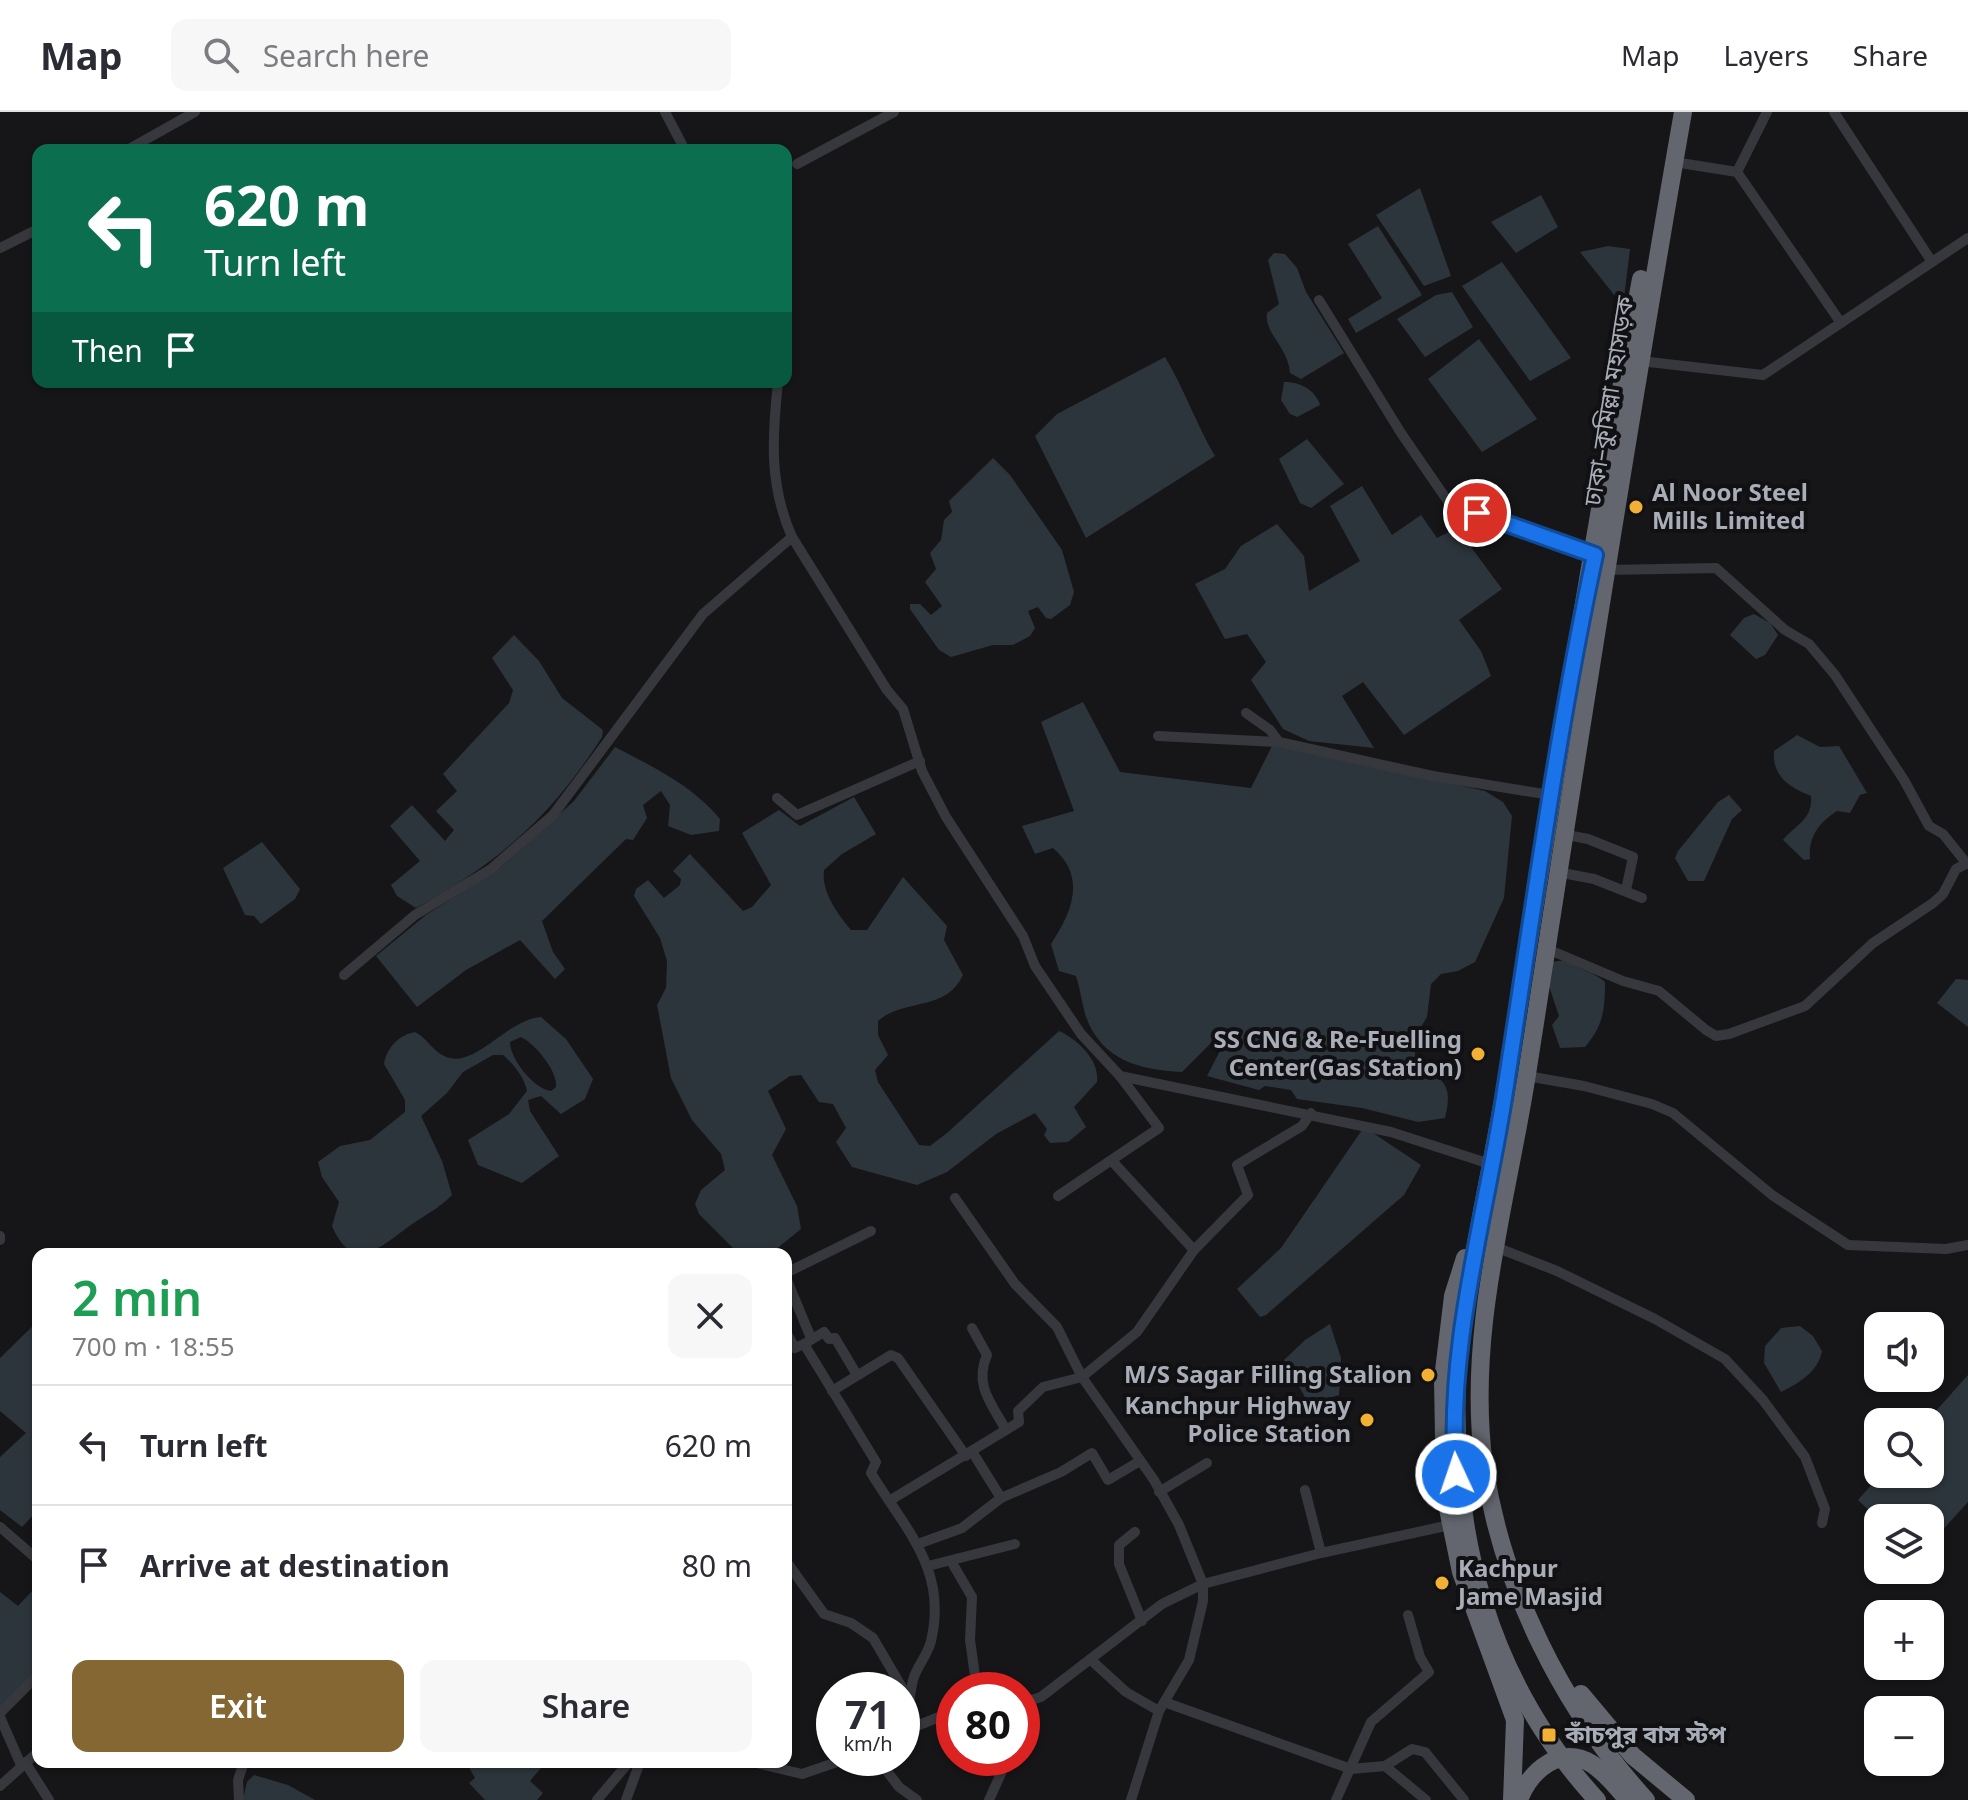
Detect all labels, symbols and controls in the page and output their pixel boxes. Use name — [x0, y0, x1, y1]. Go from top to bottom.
search box — [171, 19, 731, 91]
text: Map — [40, 29, 123, 81]
icon: search — [199, 33, 243, 77]
text: Search here — [263, 35, 430, 76]
text: Map — [1621, 36, 1679, 74]
text: Layers — [1723, 36, 1809, 74]
text: Share — [1853, 36, 1928, 74]
text: 620 m — [204, 166, 369, 242]
icon: left — [72, 176, 176, 280]
text: Turn left — [204, 238, 346, 287]
street label: ঢাকা–কুমিল্লা মহাসড়ক — [1575, 293, 1640, 509]
icon: arrive — [159, 328, 203, 372]
text: Then — [72, 330, 143, 371]
place label: Al Noor Steel Mills Limited — [1652, 475, 1808, 536]
pin — [1443, 479, 1511, 547]
icon: arrive — [1455, 491, 1499, 535]
marker: Al Noor Steel Mills Limited — [1627, 498, 1645, 516]
place label: SS CNG & Re-Fuelling Center(Gas Station) — [1213, 1022, 1462, 1083]
marker: SS CNG & Re-Fuelling Center(Gas Station) — [1469, 1045, 1487, 1063]
text: 2 min — [72, 1265, 202, 1330]
button: close — [668, 1274, 752, 1358]
map controls — [1864, 1312, 1944, 1776]
button: sound — [1864, 1312, 1944, 1392]
text: 700 m · 18:55 — [72, 1328, 235, 1364]
place label: M/S Sagar Filling Stalion — [1124, 1357, 1412, 1390]
marker: M/S Sagar Filling Stalion — [1419, 1366, 1437, 1384]
place label: Kanchpur Highway Police Station — [1124, 1388, 1351, 1449]
button: search — [1864, 1408, 1944, 1488]
marker: Kanchpur Highway Police Station — [1358, 1411, 1376, 1429]
icon: left — [72, 1423, 116, 1467]
text: Turn left — [140, 1425, 268, 1466]
text: 620 m — [665, 1425, 752, 1466]
position arrow — [1414, 1432, 1498, 1516]
button: layers — [1864, 1504, 1944, 1584]
icon: arrive — [72, 1543, 116, 1587]
text: Arrive at destination — [140, 1545, 450, 1586]
text: 80 m — [682, 1545, 752, 1586]
place label: Kachpur Jame Masjid — [1456, 1551, 1603, 1612]
marker: Kachpur Jame Masjid — [1433, 1574, 1451, 1592]
button: + — [1864, 1600, 1944, 1680]
button: Exit — [72, 1660, 404, 1752]
button: Share — [420, 1660, 752, 1752]
speed limit sign: 80 — [936, 1672, 1040, 1776]
text: 71 — [845, 1686, 891, 1741]
button: − — [1864, 1696, 1944, 1776]
place label: কাঁচপুর বাস স্টপ — [1564, 1717, 1726, 1750]
marker: কাঁচপুর বাস স্টপ — [1540, 1726, 1558, 1744]
text: km/h — [843, 1730, 893, 1757]

